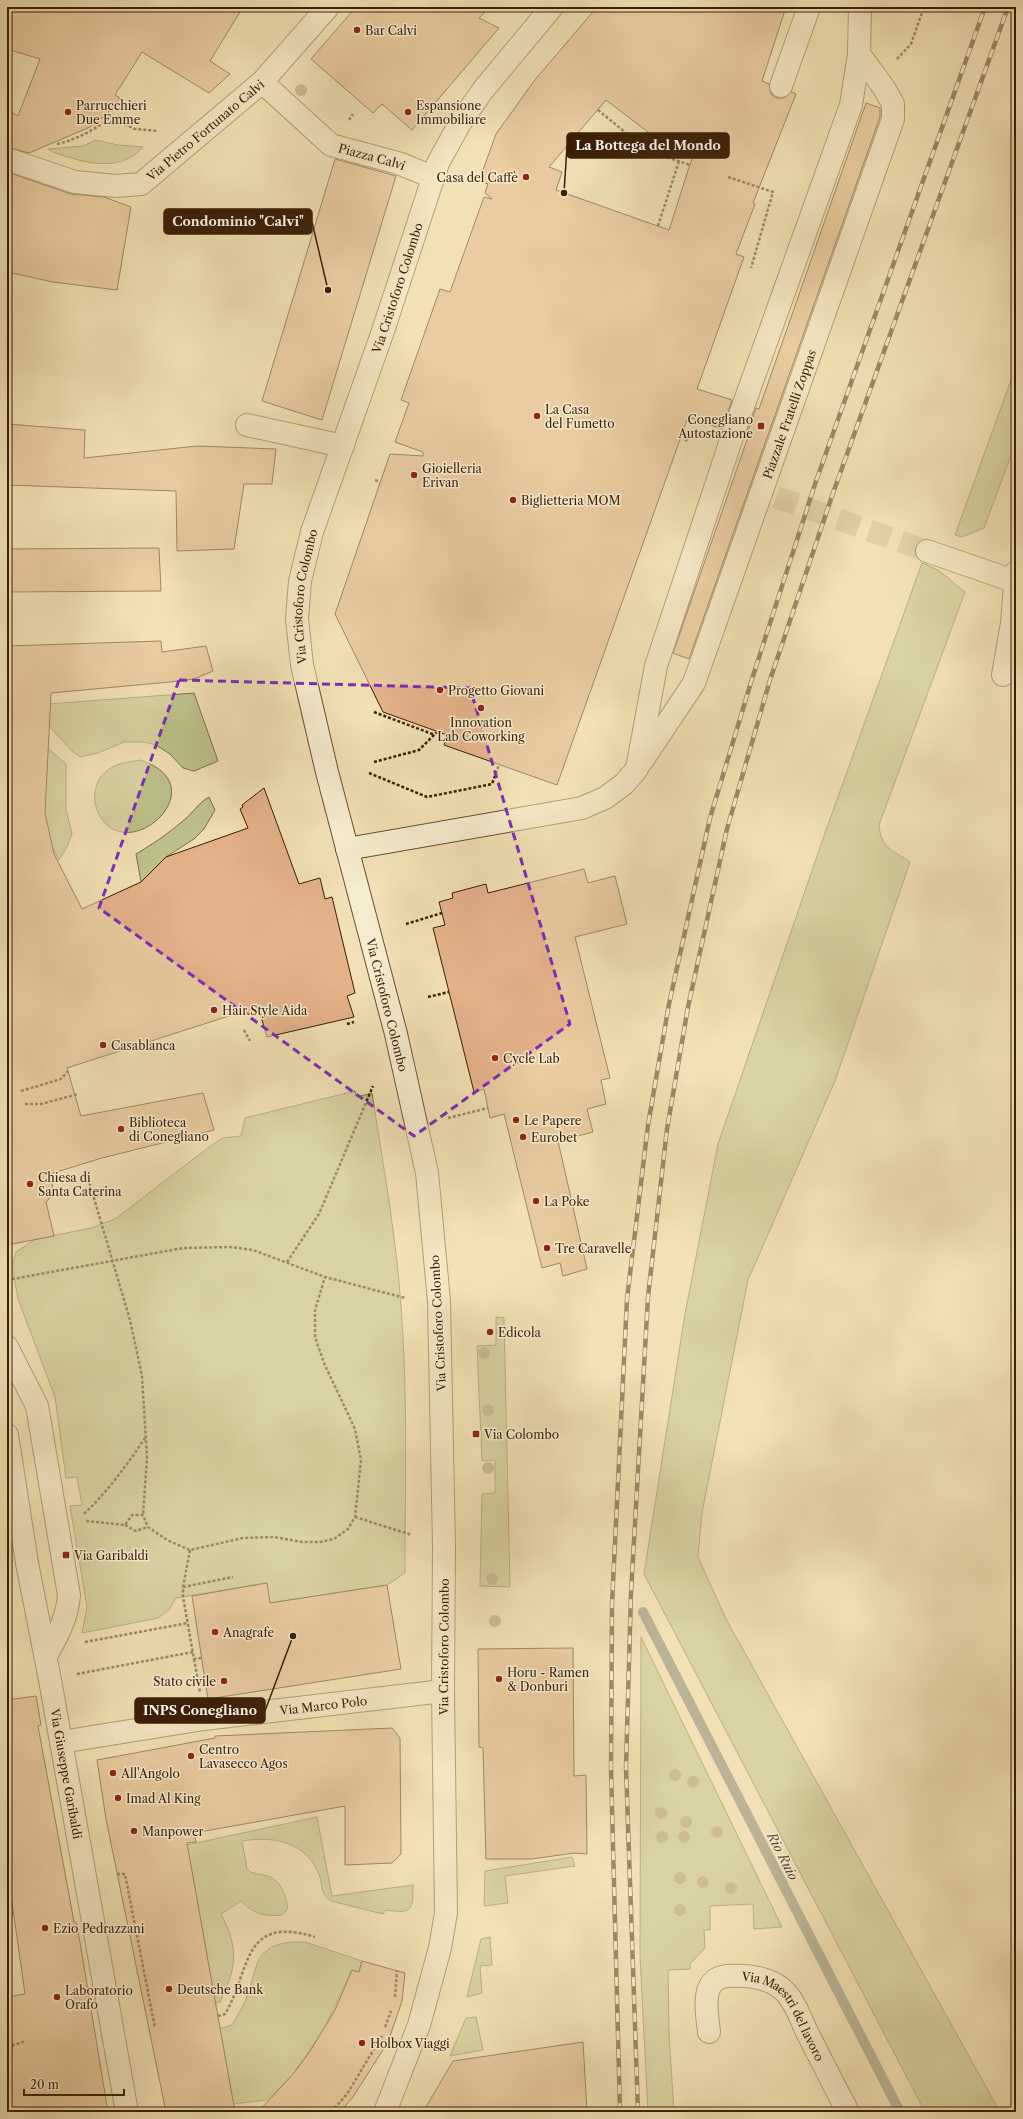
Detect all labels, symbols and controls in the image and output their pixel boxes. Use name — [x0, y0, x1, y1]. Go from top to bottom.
place label: Bar Calvi — [365, 23, 417, 38]
marker: Bar Calvi — [352, 25, 362, 35]
street label: Via Pietro Fortunato Calvi — [143, 76, 267, 184]
place label: Parrucchieri Due Emme — [76, 98, 147, 127]
place label: Espansione Immobiliare — [416, 98, 487, 127]
marker: Parrucchieri Due Emme — [63, 107, 73, 117]
marker: Espansione Immobiliare — [403, 107, 413, 117]
callout: La Bottega del Mondo — [567, 133, 729, 158]
text: La Bottega del Mondo — [575, 137, 721, 153]
street label: Piazza Calvi — [337, 140, 408, 173]
place label: Casa del Caffè — [437, 170, 518, 185]
marker: Casa del Caffè — [521, 172, 531, 182]
callout: Condominio "Calvi" — [164, 209, 312, 234]
text: Condominio "Calvi" — [172, 213, 304, 229]
street label: Via Cristoforo Colombo — [368, 221, 426, 356]
street label: Piazzale Fratelli Zoppas — [759, 347, 819, 481]
place label: La Casa del Fumetto — [545, 402, 615, 431]
marker: La Casa del Fumetto — [532, 411, 542, 421]
place label: Conegliano Autostazione — [677, 412, 753, 441]
marker: Conegliano Autostazione — [756, 421, 766, 431]
place label: Gioielleria Erivan — [422, 461, 483, 490]
marker: Gioielleria Erivan — [409, 470, 419, 480]
place label: Biglietteria MOM — [521, 493, 621, 508]
marker: Biglietteria MOM — [508, 495, 518, 505]
street label: Via Cristoforo Colombo — [289, 527, 320, 666]
place label: Progetto Giovani — [448, 683, 545, 698]
marker: Progetto Giovani — [435, 685, 445, 695]
marker: Innovation Lab Coworking — [476, 703, 486, 713]
place label: Innovation Lab Coworking — [437, 715, 525, 744]
street label: Via Cristoforo Colombo — [363, 936, 411, 1073]
place label: Hair Style Aida — [222, 1003, 308, 1018]
marker: Hair Style Aida — [209, 1005, 219, 1015]
place label: Casablanca — [111, 1038, 176, 1053]
marker: Casablanca — [98, 1040, 108, 1050]
place label: Cycle Lab — [503, 1051, 560, 1066]
marker: Cycle Lab — [490, 1053, 500, 1063]
place label: Le Papere — [524, 1113, 582, 1128]
place label: Biblioteca di Conegliano — [129, 1115, 209, 1144]
marker: Le Papere — [511, 1115, 521, 1125]
marker: Biblioteca di Conegliano — [116, 1124, 126, 1134]
place label: Eurobet — [531, 1130, 578, 1145]
marker: Eurobet — [518, 1132, 528, 1142]
place label: Chiesa di Santa Caterina — [38, 1170, 122, 1199]
marker: Chiesa di Santa Caterina — [25, 1179, 35, 1189]
place label: La Poke — [544, 1194, 590, 1209]
marker: La Poke — [531, 1196, 541, 1206]
place label: Tre Caravelle — [555, 1241, 632, 1256]
marker: Tre Caravelle — [542, 1243, 552, 1253]
street label: Via Cristoforo Colombo — [427, 1254, 449, 1393]
place label: Edicola — [498, 1325, 541, 1340]
marker: Edicola — [485, 1327, 495, 1337]
place label: Via Colombo — [483, 1427, 559, 1442]
marker: Via Colombo — [471, 1429, 481, 1439]
place label: Via Garibaldi — [73, 1548, 149, 1563]
marker: Via Garibaldi — [61, 1550, 71, 1560]
street label: Via Cristoforo Colombo — [435, 1578, 451, 1716]
place label: Anagrafe — [222, 1625, 275, 1640]
marker: Anagrafe — [210, 1627, 220, 1637]
place label: Horu - Ramen & Donburi — [507, 1665, 590, 1694]
place label: Stato civile — [153, 1674, 216, 1689]
marker: Horu - Ramen & Donburi — [494, 1674, 504, 1684]
marker: Stato civile — [219, 1676, 229, 1686]
street label: Via Marco Polo — [278, 1692, 368, 1718]
callout: INPS Conegliano — [135, 1698, 265, 1723]
text: INPS Conegliano — [143, 1702, 257, 1718]
street label: Via Giuseppe Garibaldi — [48, 1706, 86, 1840]
place label: Centro Lavasecco Agos — [199, 1742, 288, 1771]
marker: Centro Lavasecco Agos — [186, 1751, 196, 1761]
place label: All'Angolo — [120, 1766, 180, 1781]
marker: All'Angolo — [108, 1768, 118, 1778]
place label: Imad Al King — [126, 1791, 201, 1806]
marker: Imad Al King — [113, 1793, 123, 1803]
place label: Manpower — [142, 1824, 204, 1839]
marker: Manpower — [129, 1826, 139, 1836]
water label: Rio Ruio — [764, 1828, 802, 1883]
place label: Ezio Pedrazzani — [53, 1921, 145, 1936]
marker: Ezio Pedrazzani — [40, 1923, 50, 1933]
street label: Via Maestri del lavoro — [740, 1968, 828, 2063]
place label: Deutsche Bank — [177, 1982, 264, 1997]
place label: Laboratorio Orafo — [65, 1983, 133, 2012]
marker: Deutsche Bank — [164, 1984, 174, 1994]
marker: Laboratorio Orafo — [52, 1992, 62, 2002]
place label: Holbox Viaggi — [370, 2036, 450, 2051]
marker: Holbox Viaggi — [357, 2038, 367, 2048]
scale bar — [24, 2071, 124, 2097]
text: 20 m — [30, 2077, 59, 2092]

